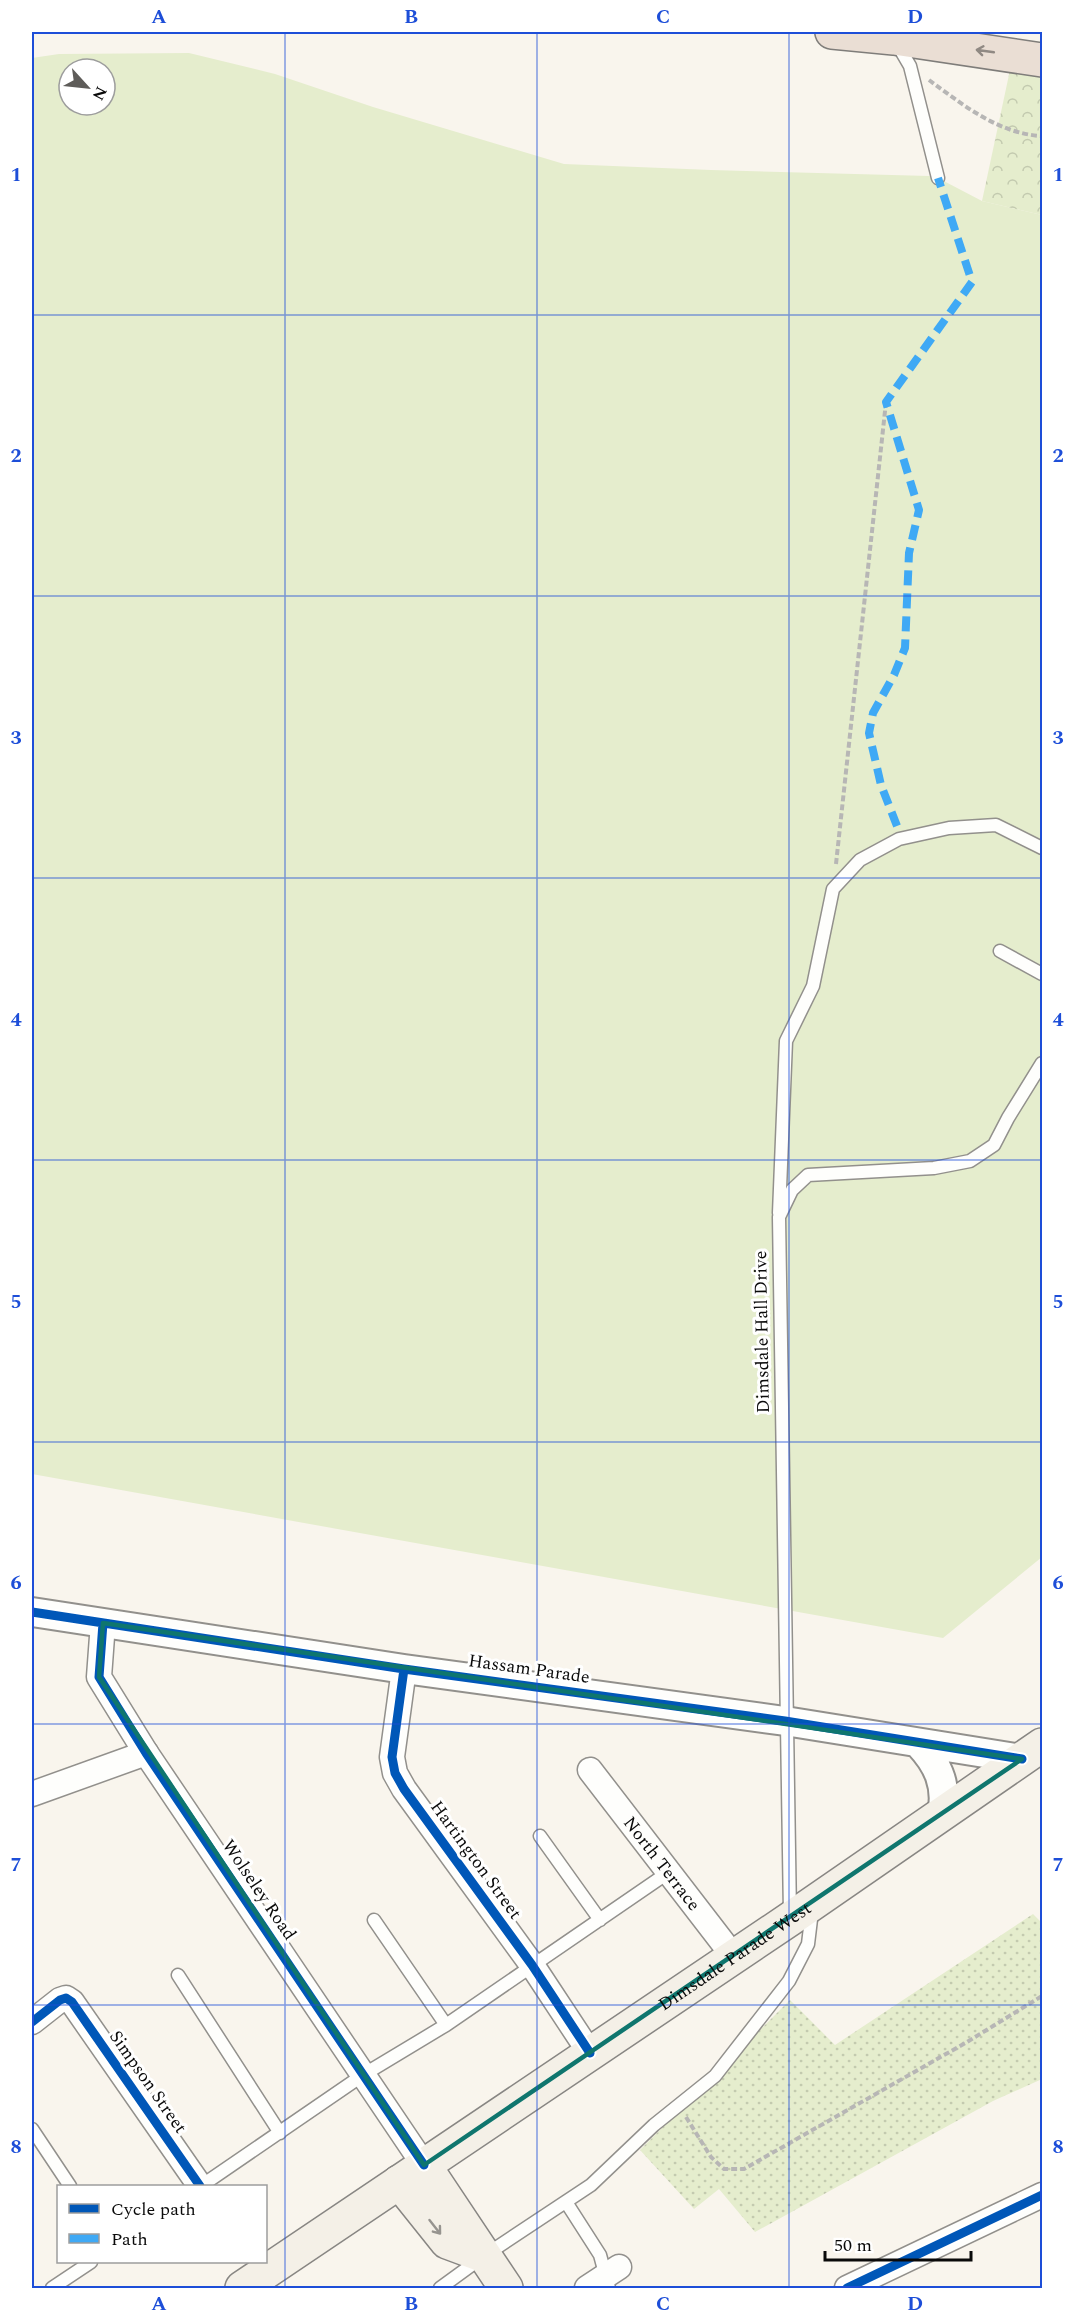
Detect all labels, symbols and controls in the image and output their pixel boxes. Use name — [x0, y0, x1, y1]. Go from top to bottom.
text: A — [151, 2, 167, 32]
text: B — [404, 2, 418, 32]
text: C — [656, 2, 670, 32]
text: D — [907, 2, 923, 32]
one-way arrow — [975, 45, 995, 56]
north arrow — [57, 57, 117, 117]
text: N — [86, 82, 113, 105]
text: 1 — [10, 160, 22, 190]
text: 1 — [1052, 160, 1064, 190]
text: 2 — [10, 441, 22, 471]
text: 2 — [1052, 441, 1064, 471]
text: 3 — [10, 723, 22, 753]
text: 3 — [1052, 723, 1064, 753]
text: 4 — [10, 1005, 22, 1035]
text: 4 — [1052, 1005, 1064, 1035]
street label: Dimsdale Hall Drive — [747, 1250, 777, 1414]
text: 5 — [10, 1287, 22, 1317]
text: 5 — [1052, 1287, 1064, 1317]
text: 6 — [10, 1568, 22, 1598]
text: 6 — [1052, 1568, 1064, 1598]
street label: Hassam Parade — [467, 1647, 591, 1691]
street label: Hartington Street — [424, 1795, 528, 1925]
street label: North Terrace — [617, 1810, 707, 1917]
street label: Wolseley Road — [215, 1834, 303, 1946]
text: 7 — [10, 1850, 22, 1880]
text: 7 — [1052, 1850, 1064, 1880]
street label: Dimsdale Parade West — [653, 1895, 817, 2018]
street label: Simpson Street — [102, 2025, 194, 2139]
text: 8 — [10, 2132, 22, 2162]
text: 8 — [1052, 2132, 1064, 2162]
legend — [57, 2185, 267, 2263]
text: Cycle path — [111, 2196, 196, 2223]
one-way arrow — [429, 2219, 442, 2235]
scale bar — [825, 2224, 970, 2262]
text: Path — [111, 2226, 148, 2253]
text: 50 m — [834, 2232, 872, 2259]
text: A — [151, 2289, 167, 2319]
text: B — [404, 2289, 418, 2319]
text: C — [656, 2289, 670, 2319]
text: D — [907, 2289, 923, 2319]

